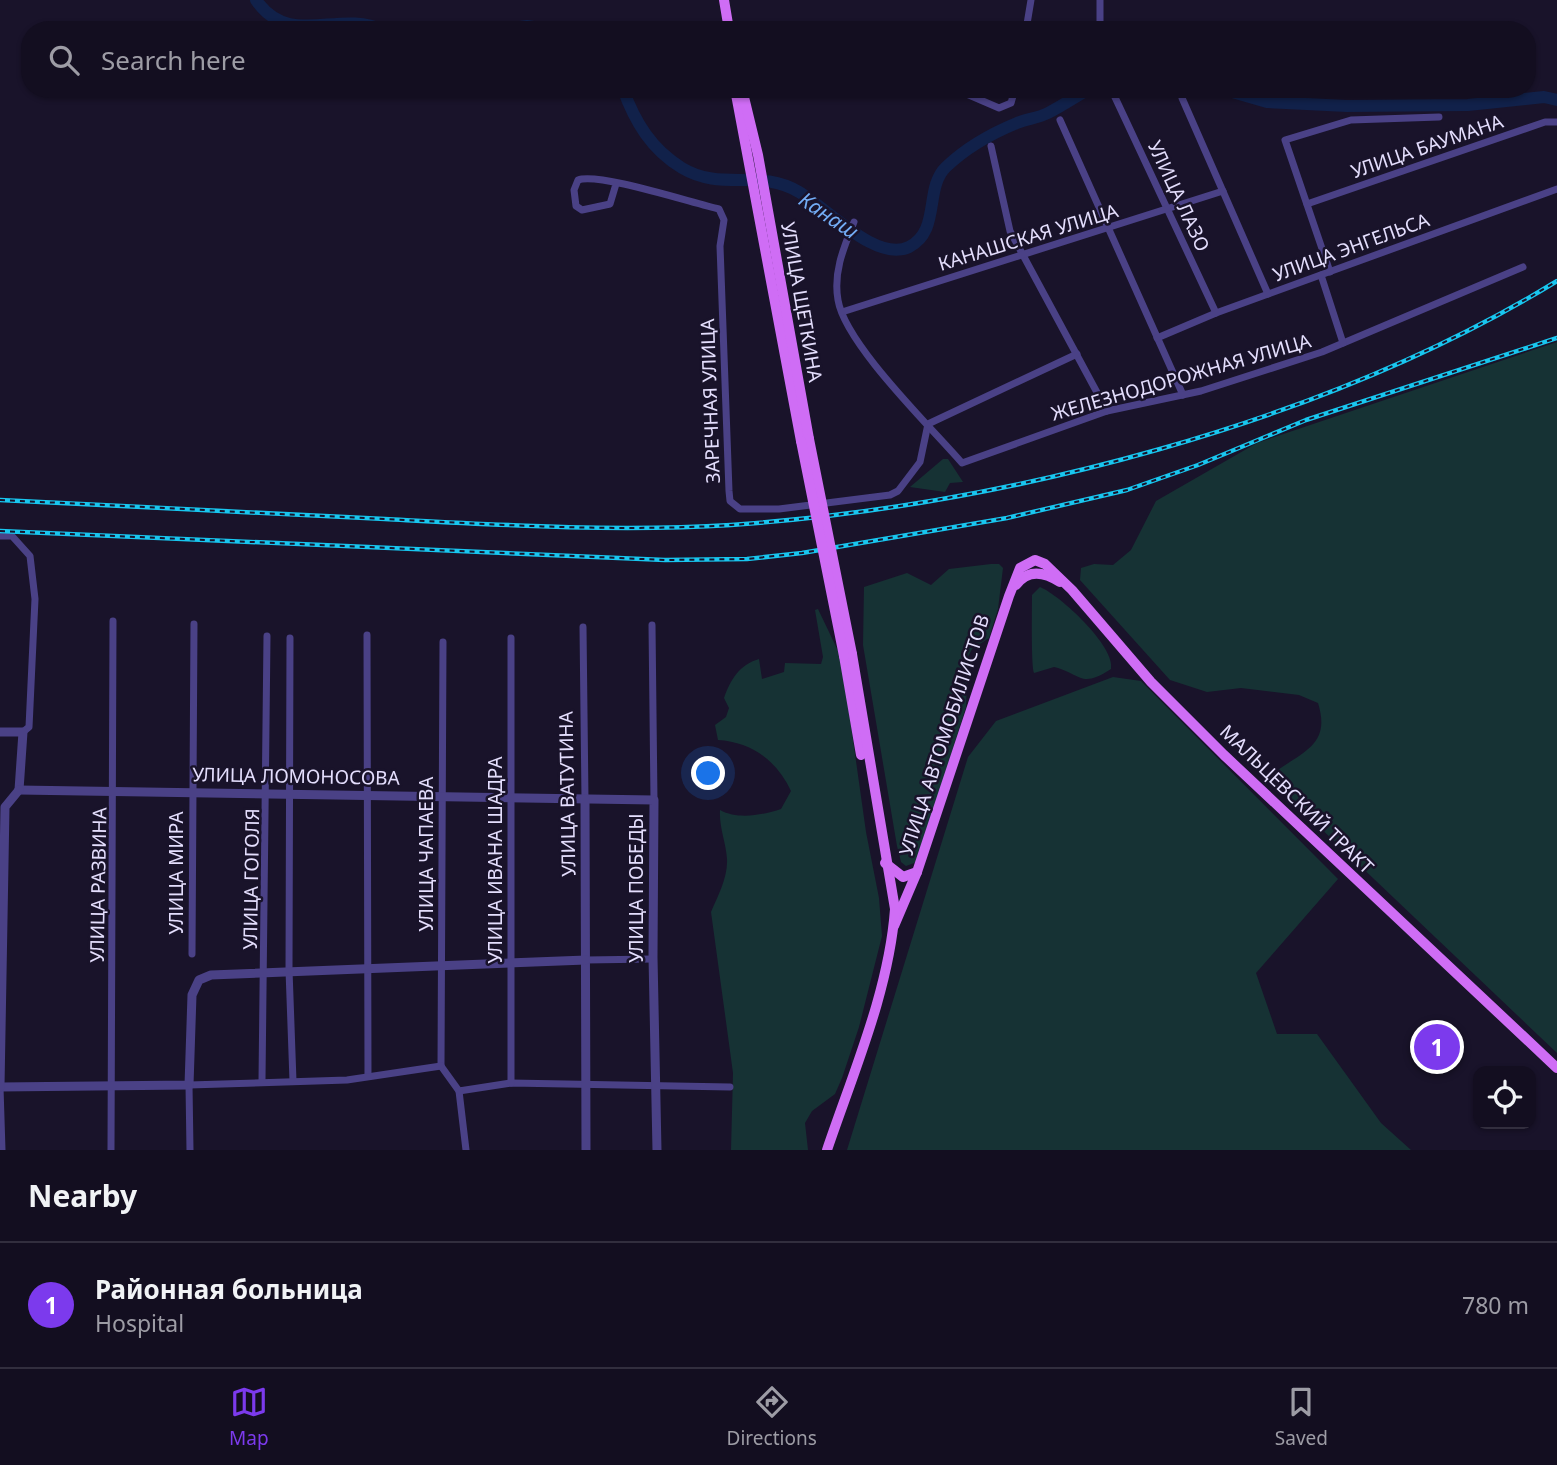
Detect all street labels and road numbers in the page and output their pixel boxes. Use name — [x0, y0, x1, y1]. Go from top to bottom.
street label: УЛИЦА БАУМАНА — [1347, 107, 1507, 184]
street label: УЛИЦА ЛАЗО — [1142, 136, 1216, 256]
street label: КАНАШСКАЯ УЛИЦА — [935, 197, 1122, 277]
street label: УЛИЦА ЭНГЕЛЬСА — [1269, 206, 1434, 287]
street label: УЛИЦА ЩЕТКИНА — [775, 220, 829, 385]
street label: ЗАРЕЧНАЯ УЛИЦА — [694, 317, 726, 484]
street label: ЖЕЛЕЗНОДОРОЖНАЯ УЛИЦА — [1048, 327, 1315, 427]
street label: УЛИЦА АВТОМОБИЛИСТОВ — [893, 611, 995, 859]
street label: УЛИЦА ВАТУТИНА — [553, 710, 581, 877]
street label: МАЛЬЦЕВСКИЙ ТРАКТ — [1214, 719, 1380, 880]
street label: УЛИЦА ИВАНА ШАДРА — [482, 756, 508, 964]
street label: УЛИЦА ЛОМОНОСОВА — [192, 761, 401, 791]
street label: УЛИЦА ЧАПАЕВА — [413, 776, 439, 931]
street label: УЛИЦА РАЗВИНА — [84, 806, 112, 963]
street label: УЛИЦА ГОГОЛЯ — [237, 808, 265, 950]
street label: УЛИЦА МИРА — [163, 811, 189, 935]
street label: УЛИЦА ПОБЕДЫ — [623, 813, 649, 963]

